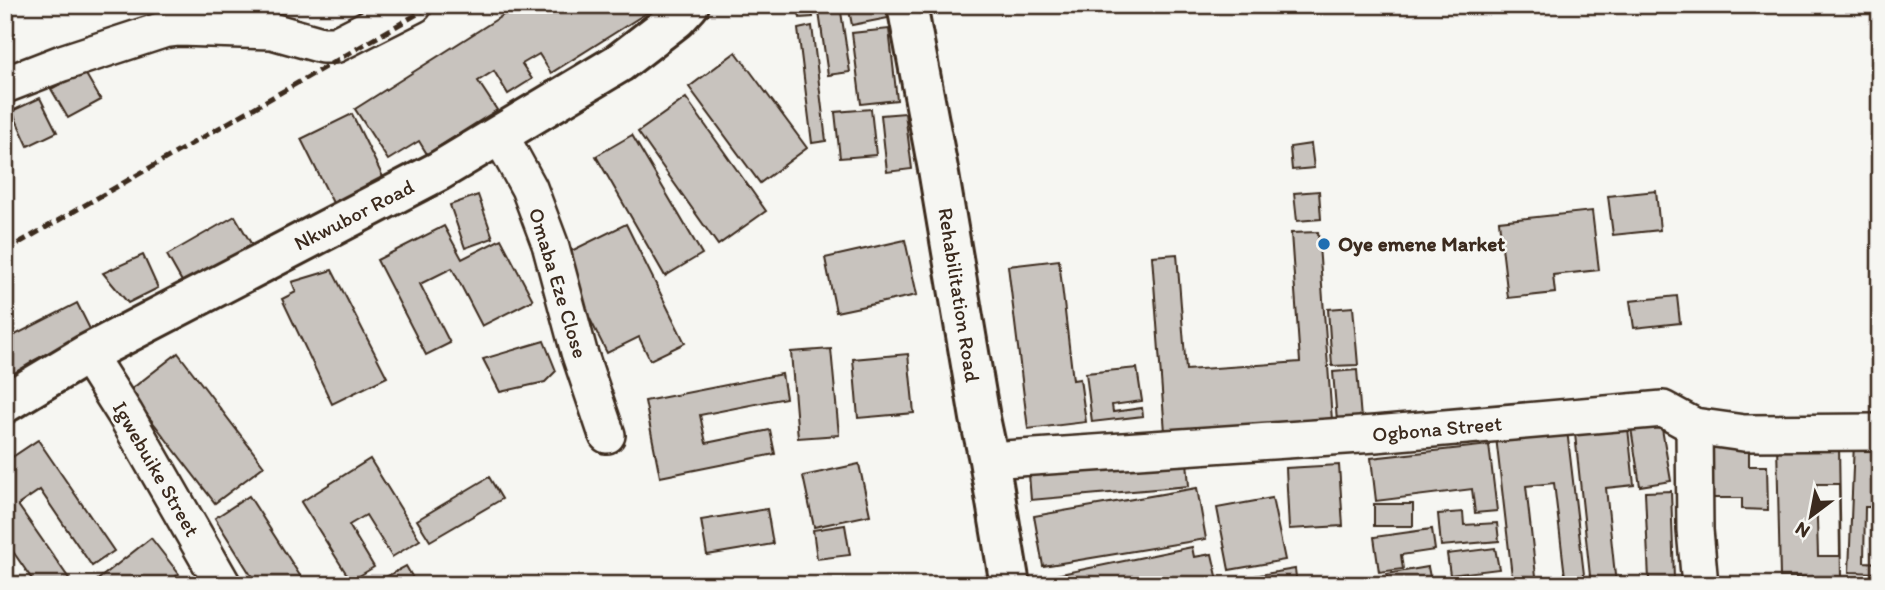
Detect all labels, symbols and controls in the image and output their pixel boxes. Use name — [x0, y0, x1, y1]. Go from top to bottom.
street label: Nkwubor Road — [290, 174, 418, 255]
street label: Omaba Eze Close — [524, 205, 593, 361]
street label: Rehabilitation Road — [933, 206, 986, 384]
place label: Oye emene Market — [1338, 231, 1505, 257]
marker: Oye emene Market — [1316, 236, 1332, 252]
street label: Igwebuike Street — [108, 397, 205, 541]
street label: Ogbona Street — [1371, 410, 1503, 447]
north arrow — [1776, 482, 1846, 552]
text: N — [1791, 517, 1814, 543]

